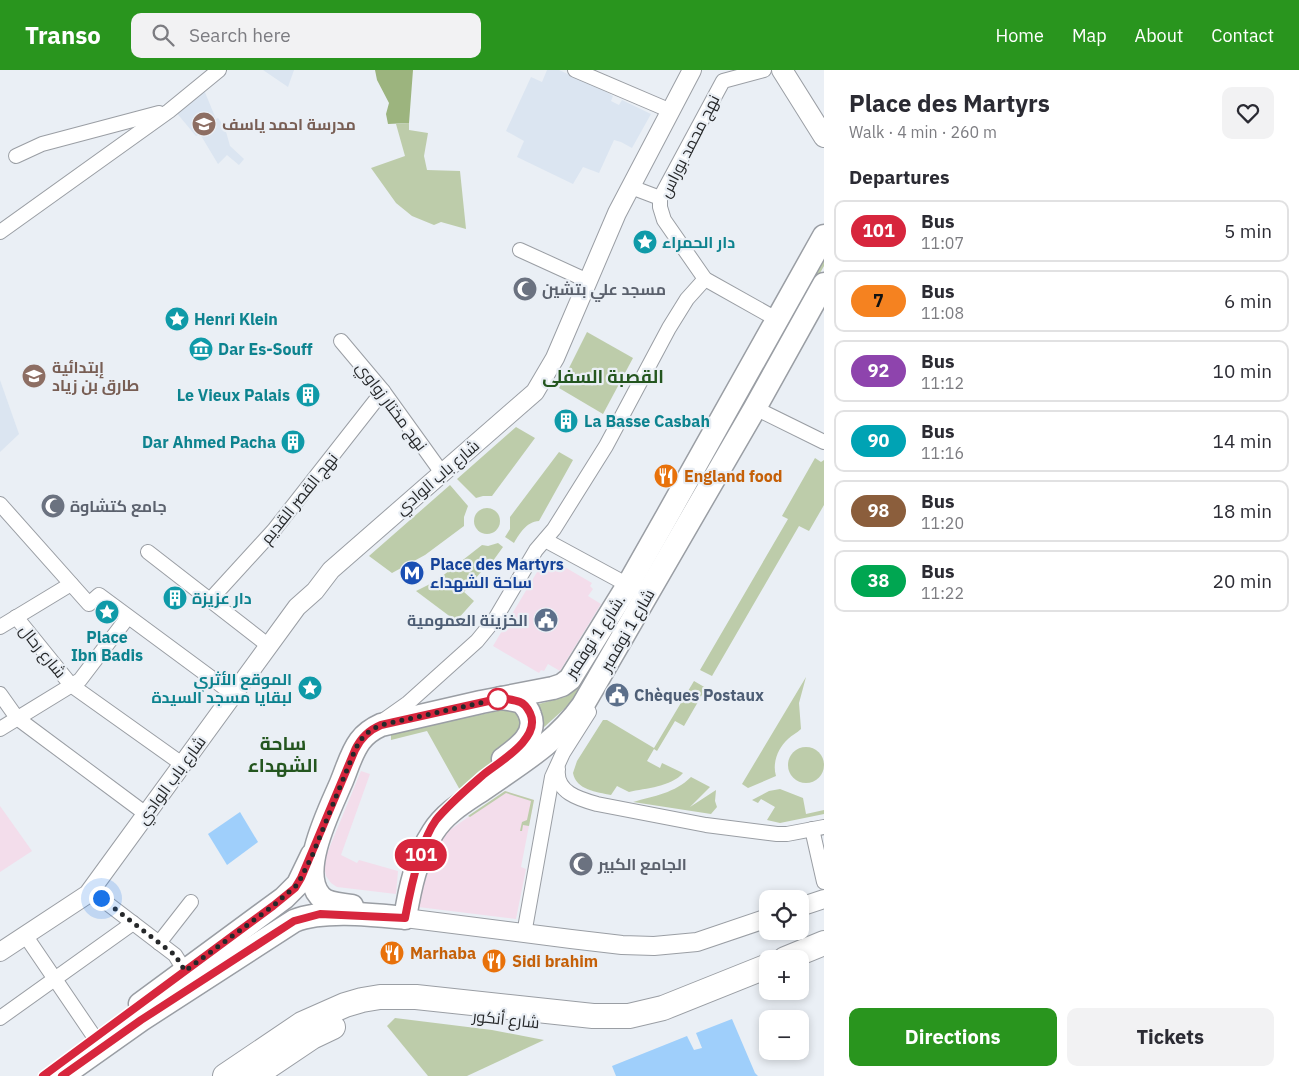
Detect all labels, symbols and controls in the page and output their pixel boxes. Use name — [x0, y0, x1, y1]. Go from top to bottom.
search box — [131, 13, 481, 58]
text: Transo — [25, 19, 101, 51]
icon: search — [149, 21, 177, 49]
text: Search here — [189, 23, 291, 47]
text: Home — [996, 24, 1044, 47]
text: Map — [1072, 24, 1107, 47]
text: About — [1135, 24, 1183, 47]
text: Contact — [1211, 24, 1274, 47]
text: Place des Martyrs — [849, 87, 1050, 119]
button: heart — [1222, 87, 1274, 139]
street label: نهج محمد بوراس — [654, 91, 725, 202]
school or university icon: مدرسة احمد ياسف — [191, 111, 217, 137]
place label: مدرسة احمد ياسف — [222, 114, 356, 134]
text: Walk · 4 min · 260 m — [849, 122, 997, 142]
text: Departures — [849, 165, 949, 189]
text: Bus — [921, 209, 955, 233]
text: 101 — [862, 219, 895, 242]
text: 5 min — [1224, 219, 1272, 243]
place icon: دار الحمراء — [632, 229, 658, 255]
place label: دار الحمراء — [662, 232, 735, 252]
text: 11:07 — [921, 233, 964, 253]
mosque icon: مسجد علي بتشين — [512, 276, 538, 302]
place label: مسجد علي بتشين — [542, 279, 666, 302]
text: Bus — [921, 279, 955, 303]
text: 7 — [873, 289, 884, 312]
text: 6 min — [1224, 289, 1272, 313]
text: 11:08 — [921, 303, 964, 323]
place icon: Henri Klein — [164, 306, 190, 332]
place label: Henri Klein — [194, 309, 278, 329]
museum icon: Dar Es-Souff — [188, 336, 214, 362]
place label: Dar Es-Souff — [218, 339, 313, 359]
text: Bus — [921, 349, 955, 373]
place label: إبتدائية طارق بن زياد — [52, 357, 139, 395]
street label: نهج مختار زواوي — [349, 358, 432, 457]
text: 92 — [868, 359, 889, 382]
text: 10 min — [1213, 359, 1272, 383]
school or university icon: إبتدائية طارق بن زياد — [21, 363, 47, 389]
district label: القصبة السفلى — [542, 365, 664, 388]
text: 11:12 — [921, 373, 964, 393]
building icon: Le Vieux Palais — [295, 382, 321, 408]
place label: Le Vieux Palais — [177, 385, 290, 405]
building icon: La Basse Casbah — [553, 408, 579, 434]
place label: La Basse Casbah — [584, 411, 710, 431]
text: Bus — [921, 419, 955, 443]
building icon: Dar Ahmed Pacha — [280, 429, 306, 455]
text: 90 — [868, 429, 889, 452]
text: 14 min — [1213, 429, 1272, 453]
place label: Dar Ahmed Pacha — [142, 432, 276, 452]
street label: شارع باب الوادي — [391, 435, 486, 522]
text: 11:16 — [921, 443, 964, 463]
street label: نهج القصر القديم — [256, 448, 343, 549]
restaurant icon: England food — [653, 463, 679, 489]
place label: England food — [684, 466, 783, 486]
text: Bus — [921, 489, 955, 513]
mosque icon: جامع كتشاوة — [40, 493, 66, 519]
place label: جامع كتشاوة — [70, 496, 167, 517]
text: 98 — [868, 499, 889, 522]
text: 18 min — [1213, 499, 1272, 523]
text: 11:20 — [921, 513, 964, 533]
place label: Place des Martyrs ساحة الشهداء — [430, 554, 564, 592]
text: Bus — [921, 559, 955, 583]
metro station icon: Place des Martyrs ساحة الشهداء — [399, 560, 425, 586]
text: 38 — [868, 569, 889, 592]
text: 20 min — [1213, 569, 1272, 593]
text: 11:22 — [921, 583, 964, 603]
building icon: دار عزيزة — [162, 585, 188, 611]
street label: شارع 1 نوفمبر — [595, 585, 660, 677]
place label: دار عزيزة — [192, 588, 252, 608]
street label: شارع 1 نوفمبر. — [560, 590, 631, 684]
place icon: Place Ibn Badis — [94, 599, 120, 625]
public building icon: الخزينة العمومية — [533, 607, 559, 633]
place label: الخزينة العمومية — [407, 610, 528, 630]
street label: شارع رحال — [14, 620, 71, 683]
place label: Place Ibn Badis — [71, 627, 143, 665]
place label: الموقع الأثري لبقايا مسجد السيدة — [151, 669, 292, 707]
place icon: الموقع الأثري لبقايا مسجد السيدة — [297, 675, 323, 701]
public building icon: Chèques Postaux — [604, 682, 630, 708]
place label: Chèques Postaux — [634, 685, 764, 705]
unlabelled marker — [487, 688, 509, 710]
district label: ساحة الشهداء — [248, 731, 318, 777]
street label: شارع باب الوادي — [132, 732, 213, 831]
line badge: 101 — [392, 839, 450, 871]
text: 101 — [405, 843, 437, 866]
mosque icon: الجامع الكبير — [568, 851, 594, 877]
place label: الجامع الكبير — [597, 854, 687, 875]
your location — [89, 886, 114, 911]
map controls — [759, 890, 809, 1060]
button: locate — [759, 890, 809, 940]
restaurant icon: Marhaba — [379, 940, 405, 966]
place label: Marhaba — [410, 943, 476, 963]
restaurant icon: Sidi brahim — [481, 948, 507, 974]
button: + — [759, 950, 809, 1000]
place label: Sidi brahim — [512, 951, 598, 971]
street label: شارع أنكور — [470, 1005, 541, 1034]
button: Directions — [849, 1008, 1057, 1066]
button: Tickets — [1067, 1008, 1274, 1066]
button: − — [759, 1010, 809, 1060]

